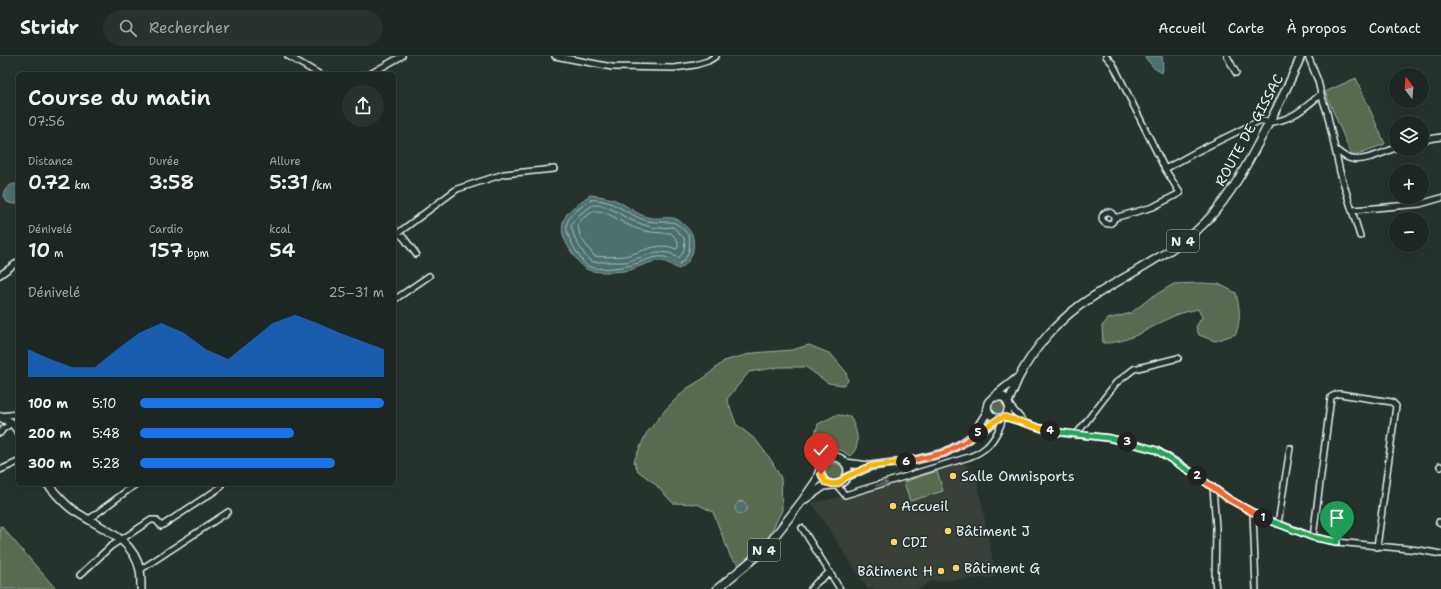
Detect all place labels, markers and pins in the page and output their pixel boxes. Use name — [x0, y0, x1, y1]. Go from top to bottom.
pin: 4 — [1040, 421, 1060, 441]
pin: 5 — [968, 423, 988, 443]
pin: 3 — [1117, 432, 1137, 452]
pin — [804, 433, 838, 474]
pin: 6 — [896, 452, 916, 472]
pin: 2 — [1187, 466, 1207, 486]
place label: Salle Omnisports — [961, 467, 1075, 485]
marker: Salle Omnisports — [948, 471, 958, 481]
place label: Accueil — [901, 497, 949, 515]
marker: Accueil — [888, 501, 898, 511]
pin — [1320, 501, 1354, 542]
pin: 1 — [1253, 508, 1273, 528]
place label: Bâtiment J — [956, 522, 1030, 540]
marker: Bâtiment J — [943, 526, 953, 536]
place label: CDI — [902, 533, 928, 551]
marker: CDI — [889, 537, 899, 547]
place label: Bâtiment G — [964, 559, 1041, 577]
place label: Bâtiment H — [857, 562, 933, 580]
marker: Bâtiment G — [951, 563, 961, 573]
marker: Bâtiment H — [936, 566, 946, 576]

